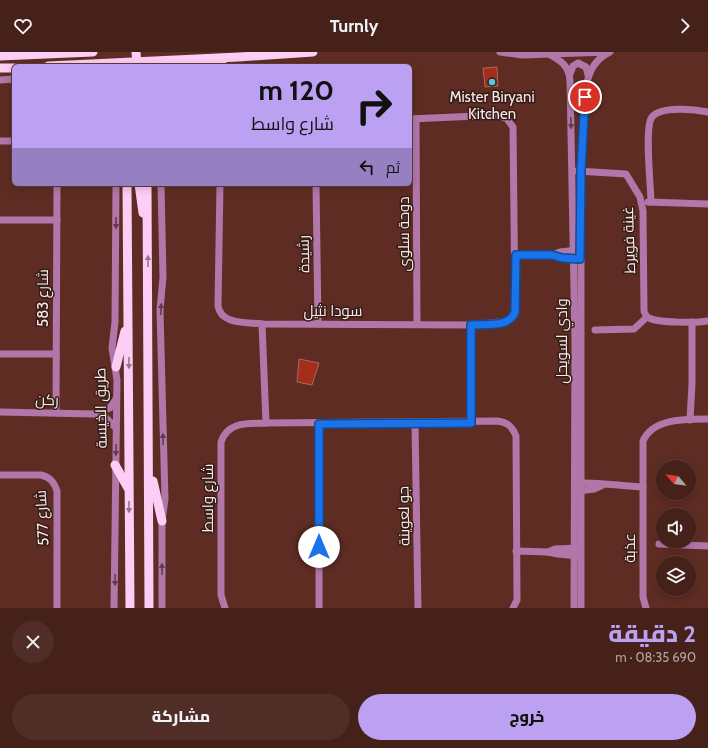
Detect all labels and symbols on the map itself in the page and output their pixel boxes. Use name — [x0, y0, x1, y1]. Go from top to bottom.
marker: Mister Biryani Kitchen — [487, 77, 497, 87]
pin — [568, 80, 602, 114]
place label: Mister Biryani Kitchen — [449, 88, 535, 123]
one-way arrow — [568, 117, 575, 129]
street label: دوحة سلوى — [395, 197, 414, 271]
street label: غينة فويرط — [619, 206, 639, 274]
one-way arrow — [113, 217, 119, 230]
street label: رشيدة — [295, 235, 313, 273]
one-way arrow — [145, 254, 151, 267]
street label: شارع 583 — [34, 269, 54, 327]
street label: وادي لسويحل — [553, 298, 574, 384]
street label: سودا نثيل — [303, 302, 363, 321]
one-way arrow — [157, 303, 164, 315]
one-way arrow — [126, 357, 132, 370]
street label: طريق الخيسة — [91, 367, 112, 449]
street label: ركن — [35, 391, 59, 410]
one-way arrow — [160, 433, 167, 445]
one-way arrow — [112, 444, 119, 456]
north arrow — [656, 460, 696, 500]
street label: شارع واسط — [199, 463, 219, 533]
street label: جو لعوينة — [394, 486, 414, 546]
street label: شارع 577 — [32, 490, 54, 546]
one-way arrow — [126, 501, 133, 513]
position arrow — [298, 526, 340, 568]
street label: عذبة — [621, 533, 639, 563]
one-way arrow — [159, 562, 165, 575]
one-way arrow — [112, 574, 118, 587]

